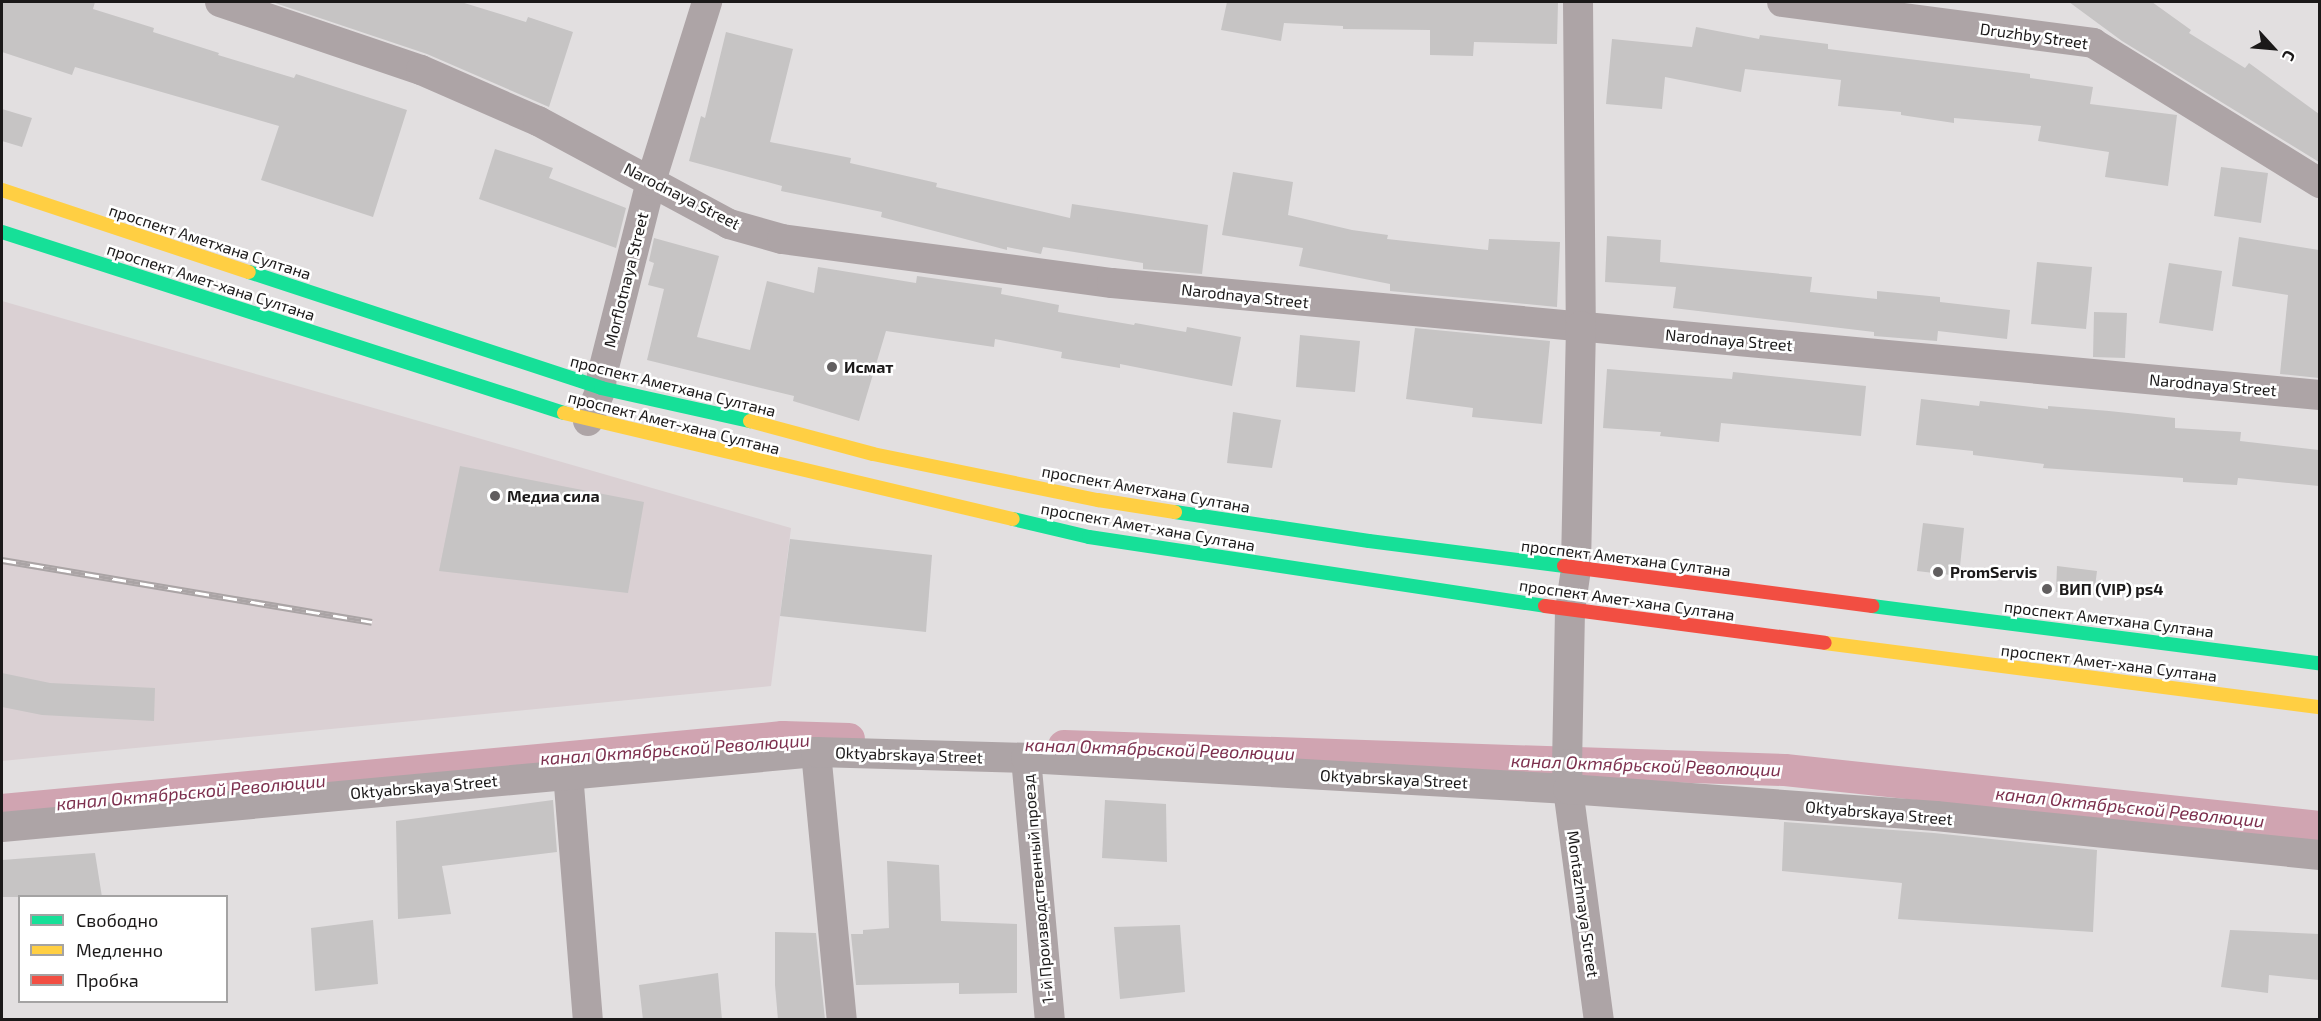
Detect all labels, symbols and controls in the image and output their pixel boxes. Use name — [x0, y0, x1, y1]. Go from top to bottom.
north arrow — [2243, 18, 2303, 78]
street label: Druzhby Street — [1979, 19, 2089, 53]
text: С — [2279, 48, 2300, 65]
street label: Narodnaya Street — [621, 158, 743, 234]
street label: проспект Аметхана Султана — [107, 200, 313, 284]
street label: Morflotnaya Street — [600, 210, 652, 350]
street label: проспект Амет-хана Султана — [105, 239, 317, 325]
street label: Narodnaya Street — [1180, 280, 1310, 312]
street label: Narodnaya Street — [1665, 325, 1793, 355]
street label: проспект Аметхана Султана — [568, 351, 778, 421]
place label: Исмат — [844, 357, 894, 377]
marker: Исмат — [825, 360, 839, 374]
street label: Narodnaya Street — [2149, 370, 2277, 400]
street label: проспект Амет-хана Султана — [566, 387, 782, 459]
street label: проспект Аметхана Султана — [1040, 461, 1252, 517]
place label: Медиа сила — [507, 486, 600, 506]
marker: Медиа сила — [488, 489, 502, 503]
street label: проспект Амет-хана Султана — [1039, 499, 1257, 555]
street label: проспект Аметхана Султана — [1520, 536, 1732, 580]
place label: PromServis — [1950, 562, 2037, 582]
marker: PromServis — [1931, 565, 1945, 579]
street label: проспект Амет-хана Султана — [1518, 575, 1736, 625]
place label: ВИП (VIP) ps4 — [2059, 579, 2163, 599]
marker: ВИП (VIP) ps4 — [2040, 582, 2054, 596]
street label: проспект Аметхана Султана — [2003, 597, 2215, 641]
street label: проспект Амет-хана Султана — [2000, 640, 2218, 686]
water label: канал Октябрьской Революции — [540, 729, 810, 769]
water label: канал Октябрьской Революции — [1025, 733, 1295, 765]
street label: Oktyabrskaya Street — [835, 743, 983, 767]
water label: канал Октябрьской Революции — [1511, 749, 1781, 781]
street label: Oktyabrskaya Street — [1320, 766, 1468, 792]
water label: канал Октябрьской Революции — [56, 769, 326, 815]
street label: Oktyabrskaya Street — [350, 771, 498, 803]
street label: 1-й Производственный проезд — [1018, 774, 1058, 1004]
water label: канал Октябрьской Революции — [1995, 782, 2265, 832]
street label: Oktyabrskaya Street — [1805, 797, 1953, 829]
street label: Montazhnaya Street — [1563, 829, 1603, 979]
legend — [18, 895, 228, 1003]
text: Свободно — [76, 909, 158, 931]
text: Медленно — [76, 939, 163, 961]
text: Пробка — [76, 969, 139, 991]

